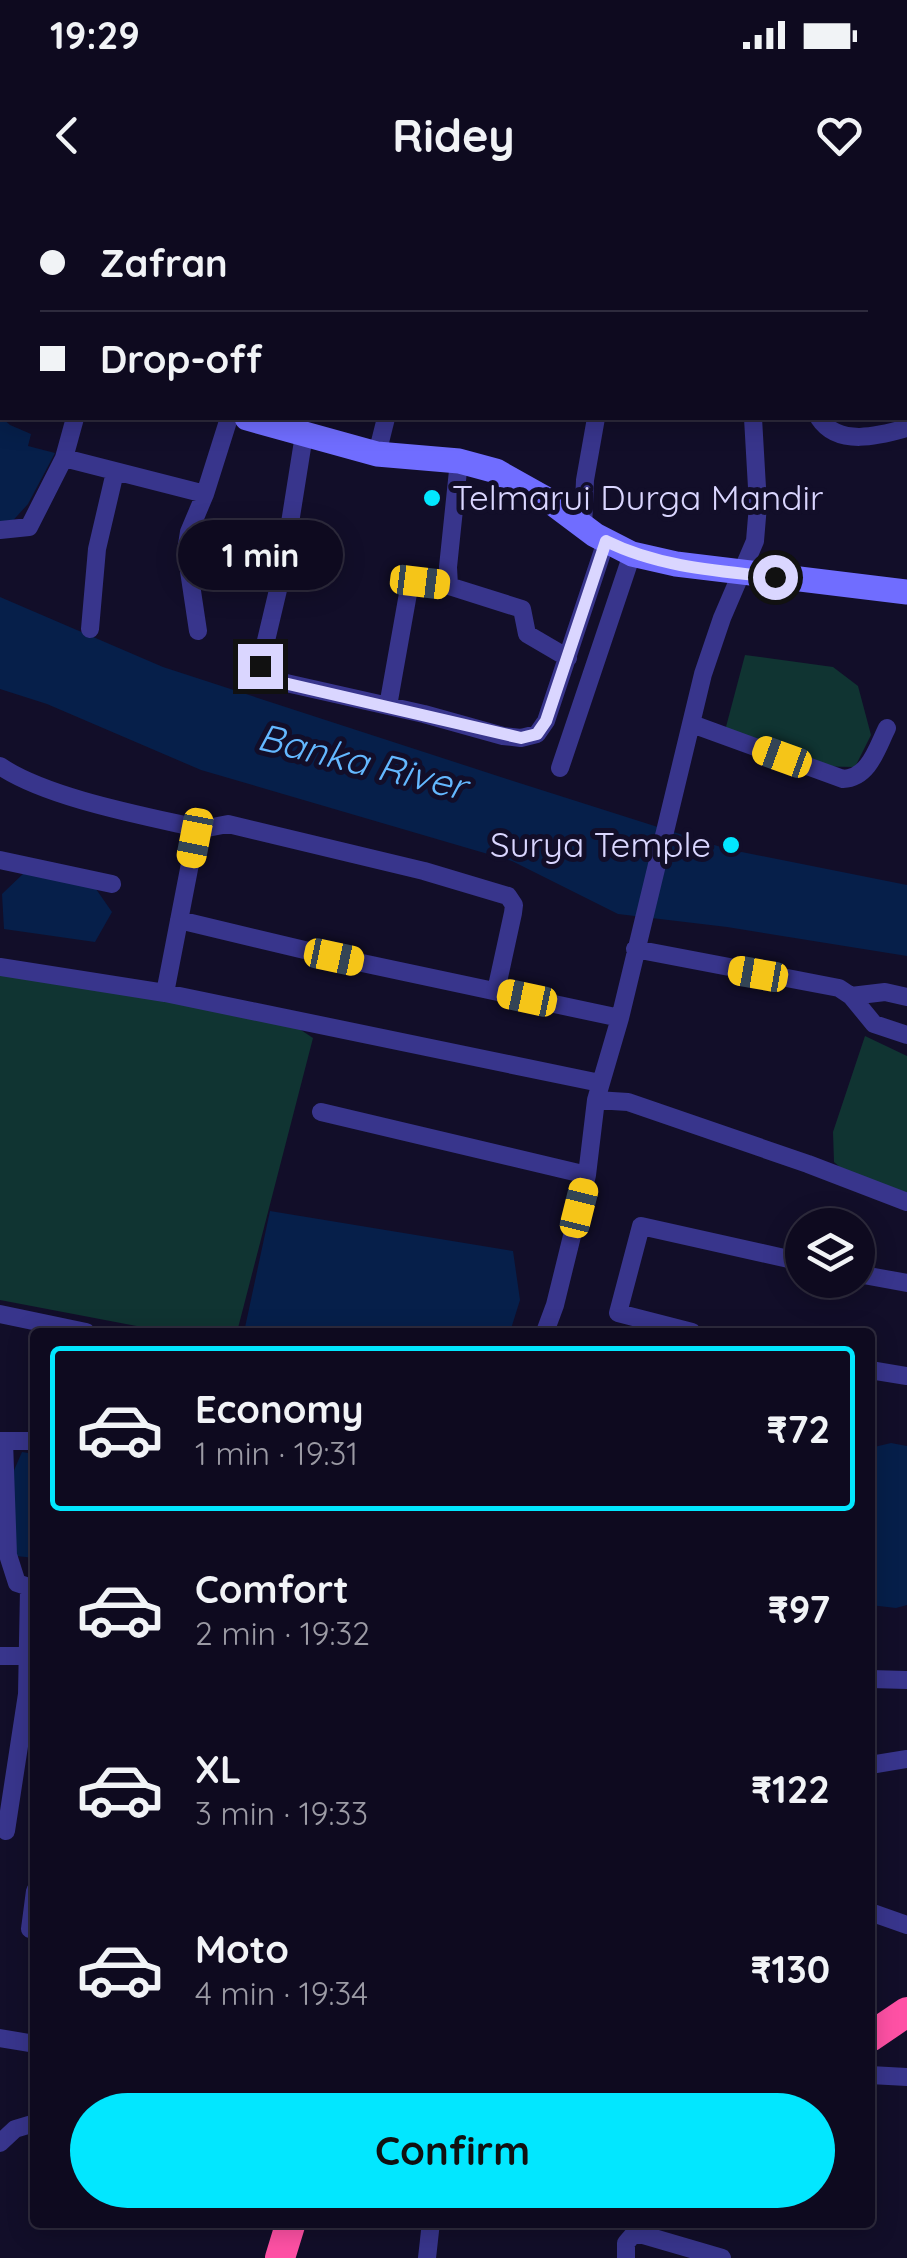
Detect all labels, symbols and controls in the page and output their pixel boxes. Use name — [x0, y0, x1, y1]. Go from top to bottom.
text: 19:29 — [50, 11, 140, 59]
text: Ridey — [392, 107, 515, 163]
icon: back — [40, 108, 95, 163]
icon: heart — [812, 108, 867, 163]
text: Zafran — [100, 239, 228, 287]
text: Drop-off — [100, 335, 262, 383]
place label: Telmarui Durga Mandir — [452, 475, 823, 519]
marker: Telmarui Durga Mandir — [421, 487, 443, 509]
callout: 1 min — [178, 521, 342, 591]
text: 1 min — [222, 535, 299, 575]
route start — [753, 555, 798, 600]
car — [388, 563, 452, 601]
route end — [238, 644, 283, 689]
water label: Banka River — [253, 712, 476, 811]
car — [749, 733, 815, 781]
car — [175, 806, 215, 870]
place label: Surya Temple — [490, 822, 711, 866]
marker: Surya Temple — [720, 834, 742, 856]
car — [302, 936, 366, 978]
car — [726, 954, 790, 994]
car — [495, 977, 559, 1019]
car — [557, 1175, 601, 1241]
map controls — [785, 1208, 875, 1298]
button: layers — [785, 1208, 875, 1298]
icon: car — [75, 1384, 165, 1474]
text: Economy — [195, 1385, 364, 1433]
text: ₹72 — [767, 1405, 830, 1453]
text: 1 min · 19:31 — [195, 1433, 358, 1473]
icon: car — [75, 1564, 165, 1654]
text: Comfort — [195, 1565, 349, 1613]
text: ₹97 — [768, 1585, 830, 1633]
text: 2 min · 19:32 — [195, 1613, 370, 1653]
icon: car — [75, 1744, 165, 1834]
text: XL — [195, 1745, 241, 1793]
text: ₹122 — [751, 1765, 830, 1813]
text: 3 min · 19:33 — [195, 1793, 368, 1833]
icon: car — [75, 1924, 165, 2014]
text: Moto — [195, 1925, 289, 1973]
text: ₹130 — [750, 1945, 830, 1993]
text: 4 min · 19:34 — [195, 1973, 368, 2013]
button: Confirm — [70, 2093, 835, 2208]

